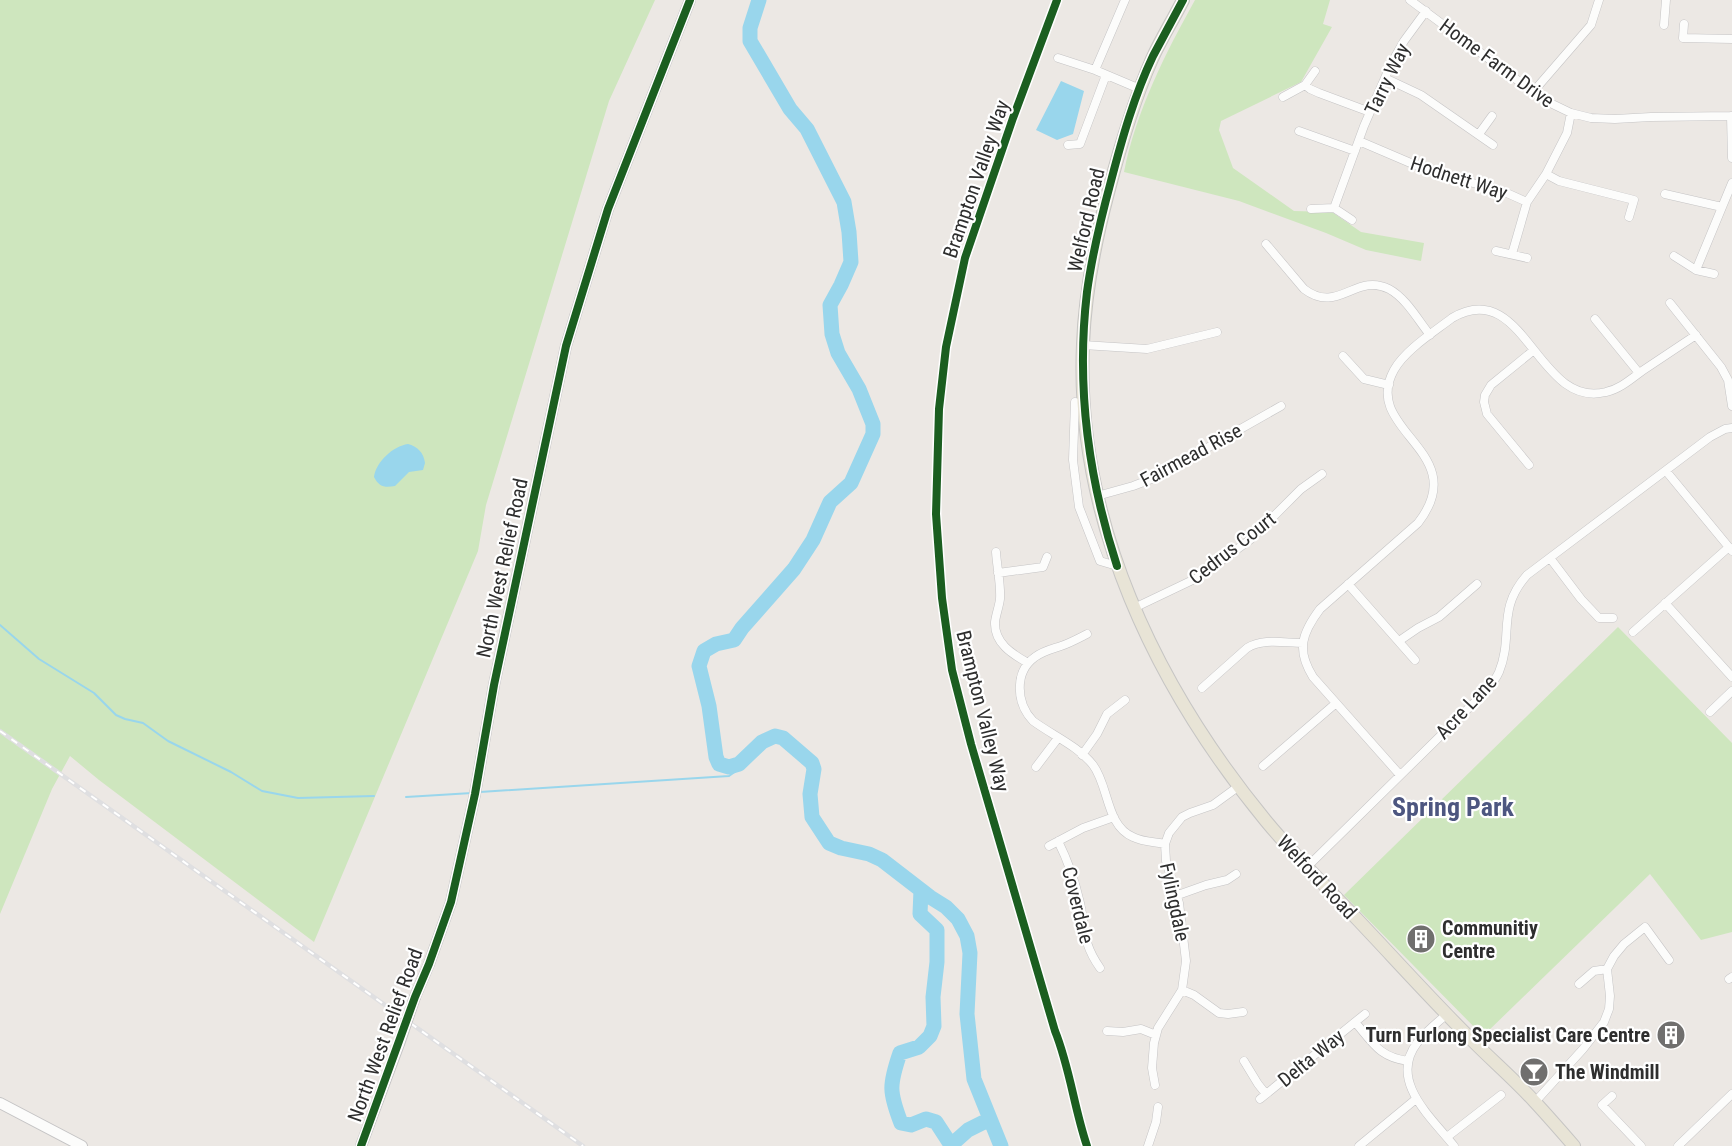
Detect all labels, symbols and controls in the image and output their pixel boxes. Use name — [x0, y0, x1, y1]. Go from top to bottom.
street label: Home Farm Drive — [1435, 13, 1559, 113]
street label: Tarry Way — [1359, 39, 1415, 119]
street label: Brampton Valley Way — [938, 97, 1014, 261]
street label: Hodnett Way — [1407, 151, 1511, 205]
street label: Welford Road — [1062, 166, 1110, 274]
street label: Fairmead Rise — [1136, 418, 1246, 492]
street label: North West Relief Road — [471, 476, 533, 660]
street label: Cedrus Court — [1184, 507, 1280, 589]
street label: Brampton Valley Way — [951, 628, 1015, 794]
street label: Acre Lane — [1430, 670, 1502, 744]
district label: Spring Park — [1392, 792, 1514, 822]
street label: Welford Road — [1272, 830, 1362, 924]
street label: Fylingdale — [1155, 860, 1195, 944]
street label: Coverdale — [1057, 864, 1099, 946]
place label: Communitiy Centre — [1442, 916, 1538, 963]
building icon: Communitiy Centre — [1405, 923, 1437, 955]
street label: North West Relief Road — [342, 945, 428, 1125]
building icon: Turn Furlong Specialist Care Centre — [1655, 1019, 1687, 1051]
place label: Turn Furlong Specialist Care Centre — [1365, 1023, 1650, 1047]
street label: Delta Way — [1273, 1024, 1349, 1092]
bar icon: The Windmill — [1518, 1056, 1550, 1088]
place label: The Windmill — [1555, 1060, 1660, 1084]

